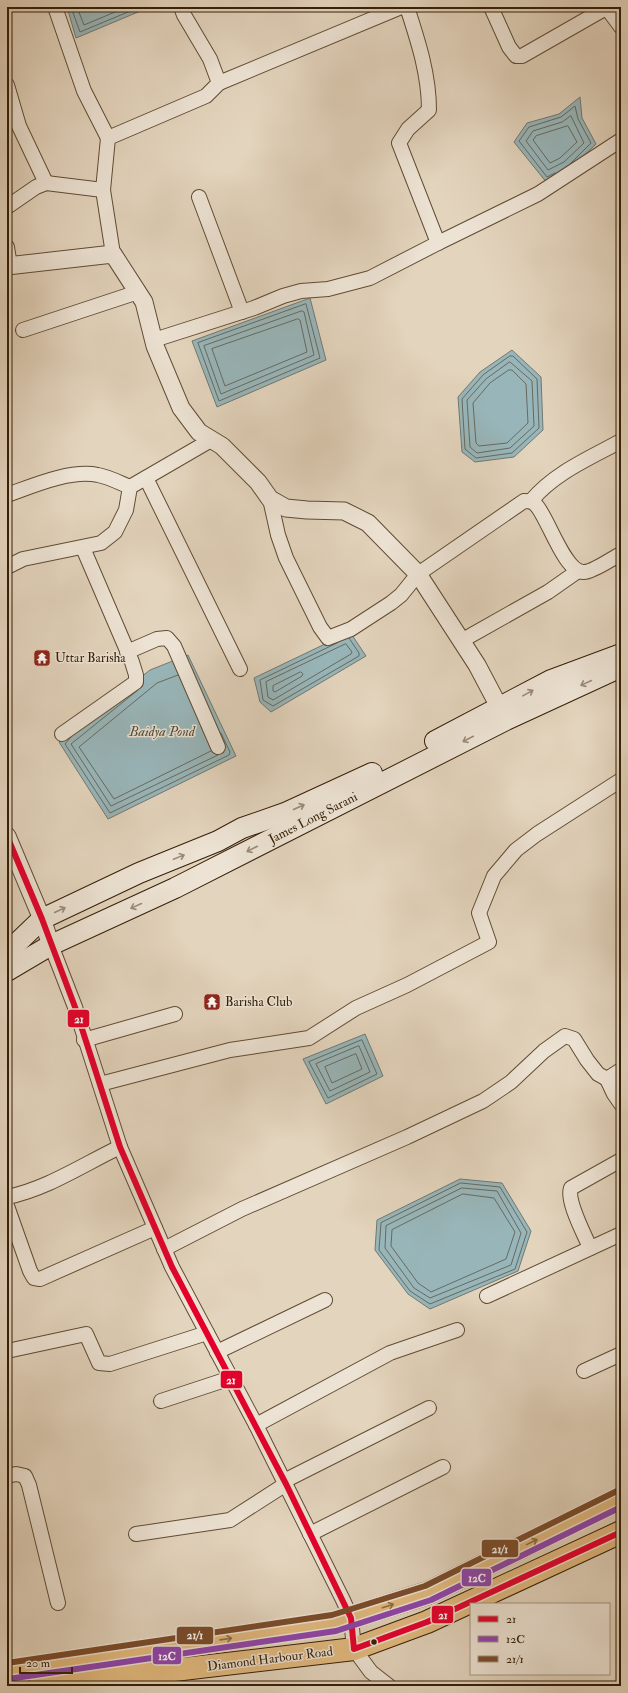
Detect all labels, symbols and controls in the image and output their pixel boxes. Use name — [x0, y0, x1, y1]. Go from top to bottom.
temple icon: Uttar Barisha — [32, 648, 52, 668]
place label: Uttar Barisha — [55, 650, 126, 666]
one-way arrow — [580, 680, 592, 687]
one-way arrow — [522, 688, 534, 696]
water label: Baidya Pond — [128, 723, 196, 740]
one-way arrow — [462, 736, 474, 743]
street label: James Long Sarani — [265, 788, 361, 848]
one-way arrow — [292, 802, 304, 810]
one-way arrow — [247, 845, 259, 853]
one-way arrow — [172, 852, 184, 860]
one-way arrow — [130, 903, 142, 910]
one-way arrow — [54, 906, 66, 913]
temple icon: Barisha Club — [202, 992, 222, 1012]
place label: Barisha Club — [225, 994, 292, 1010]
line badge: 21 — [67, 1009, 90, 1028]
text: 21 — [74, 1013, 84, 1026]
line badge: 21 — [220, 1370, 243, 1389]
text: 21 — [226, 1374, 236, 1387]
one-way arrow — [526, 1538, 538, 1545]
line badge: 21/1 — [481, 1539, 519, 1558]
text: 21/1 — [492, 1543, 508, 1556]
line badge: 12C — [461, 1568, 492, 1587]
text: 12C — [468, 1572, 486, 1585]
one-way arrow — [381, 1602, 394, 1609]
legend — [470, 1603, 610, 1675]
line badge: 21 — [431, 1605, 454, 1624]
text: 21 — [438, 1609, 448, 1622]
text: 21 — [506, 1612, 516, 1627]
line badge: 21/1 — [176, 1626, 214, 1645]
text: 21/1 — [187, 1629, 203, 1642]
text: 12C — [506, 1632, 525, 1647]
one-way arrow — [219, 1635, 232, 1643]
unlabelled marker — [369, 1637, 379, 1647]
street label: Diamond Harbour Road — [206, 1643, 334, 1675]
line badge: 12C — [152, 1646, 182, 1665]
scale bar — [20, 1649, 72, 1675]
text: 12C — [158, 1650, 176, 1663]
text: 21/1 — [506, 1652, 524, 1667]
text: 20 m — [26, 1656, 51, 1671]

